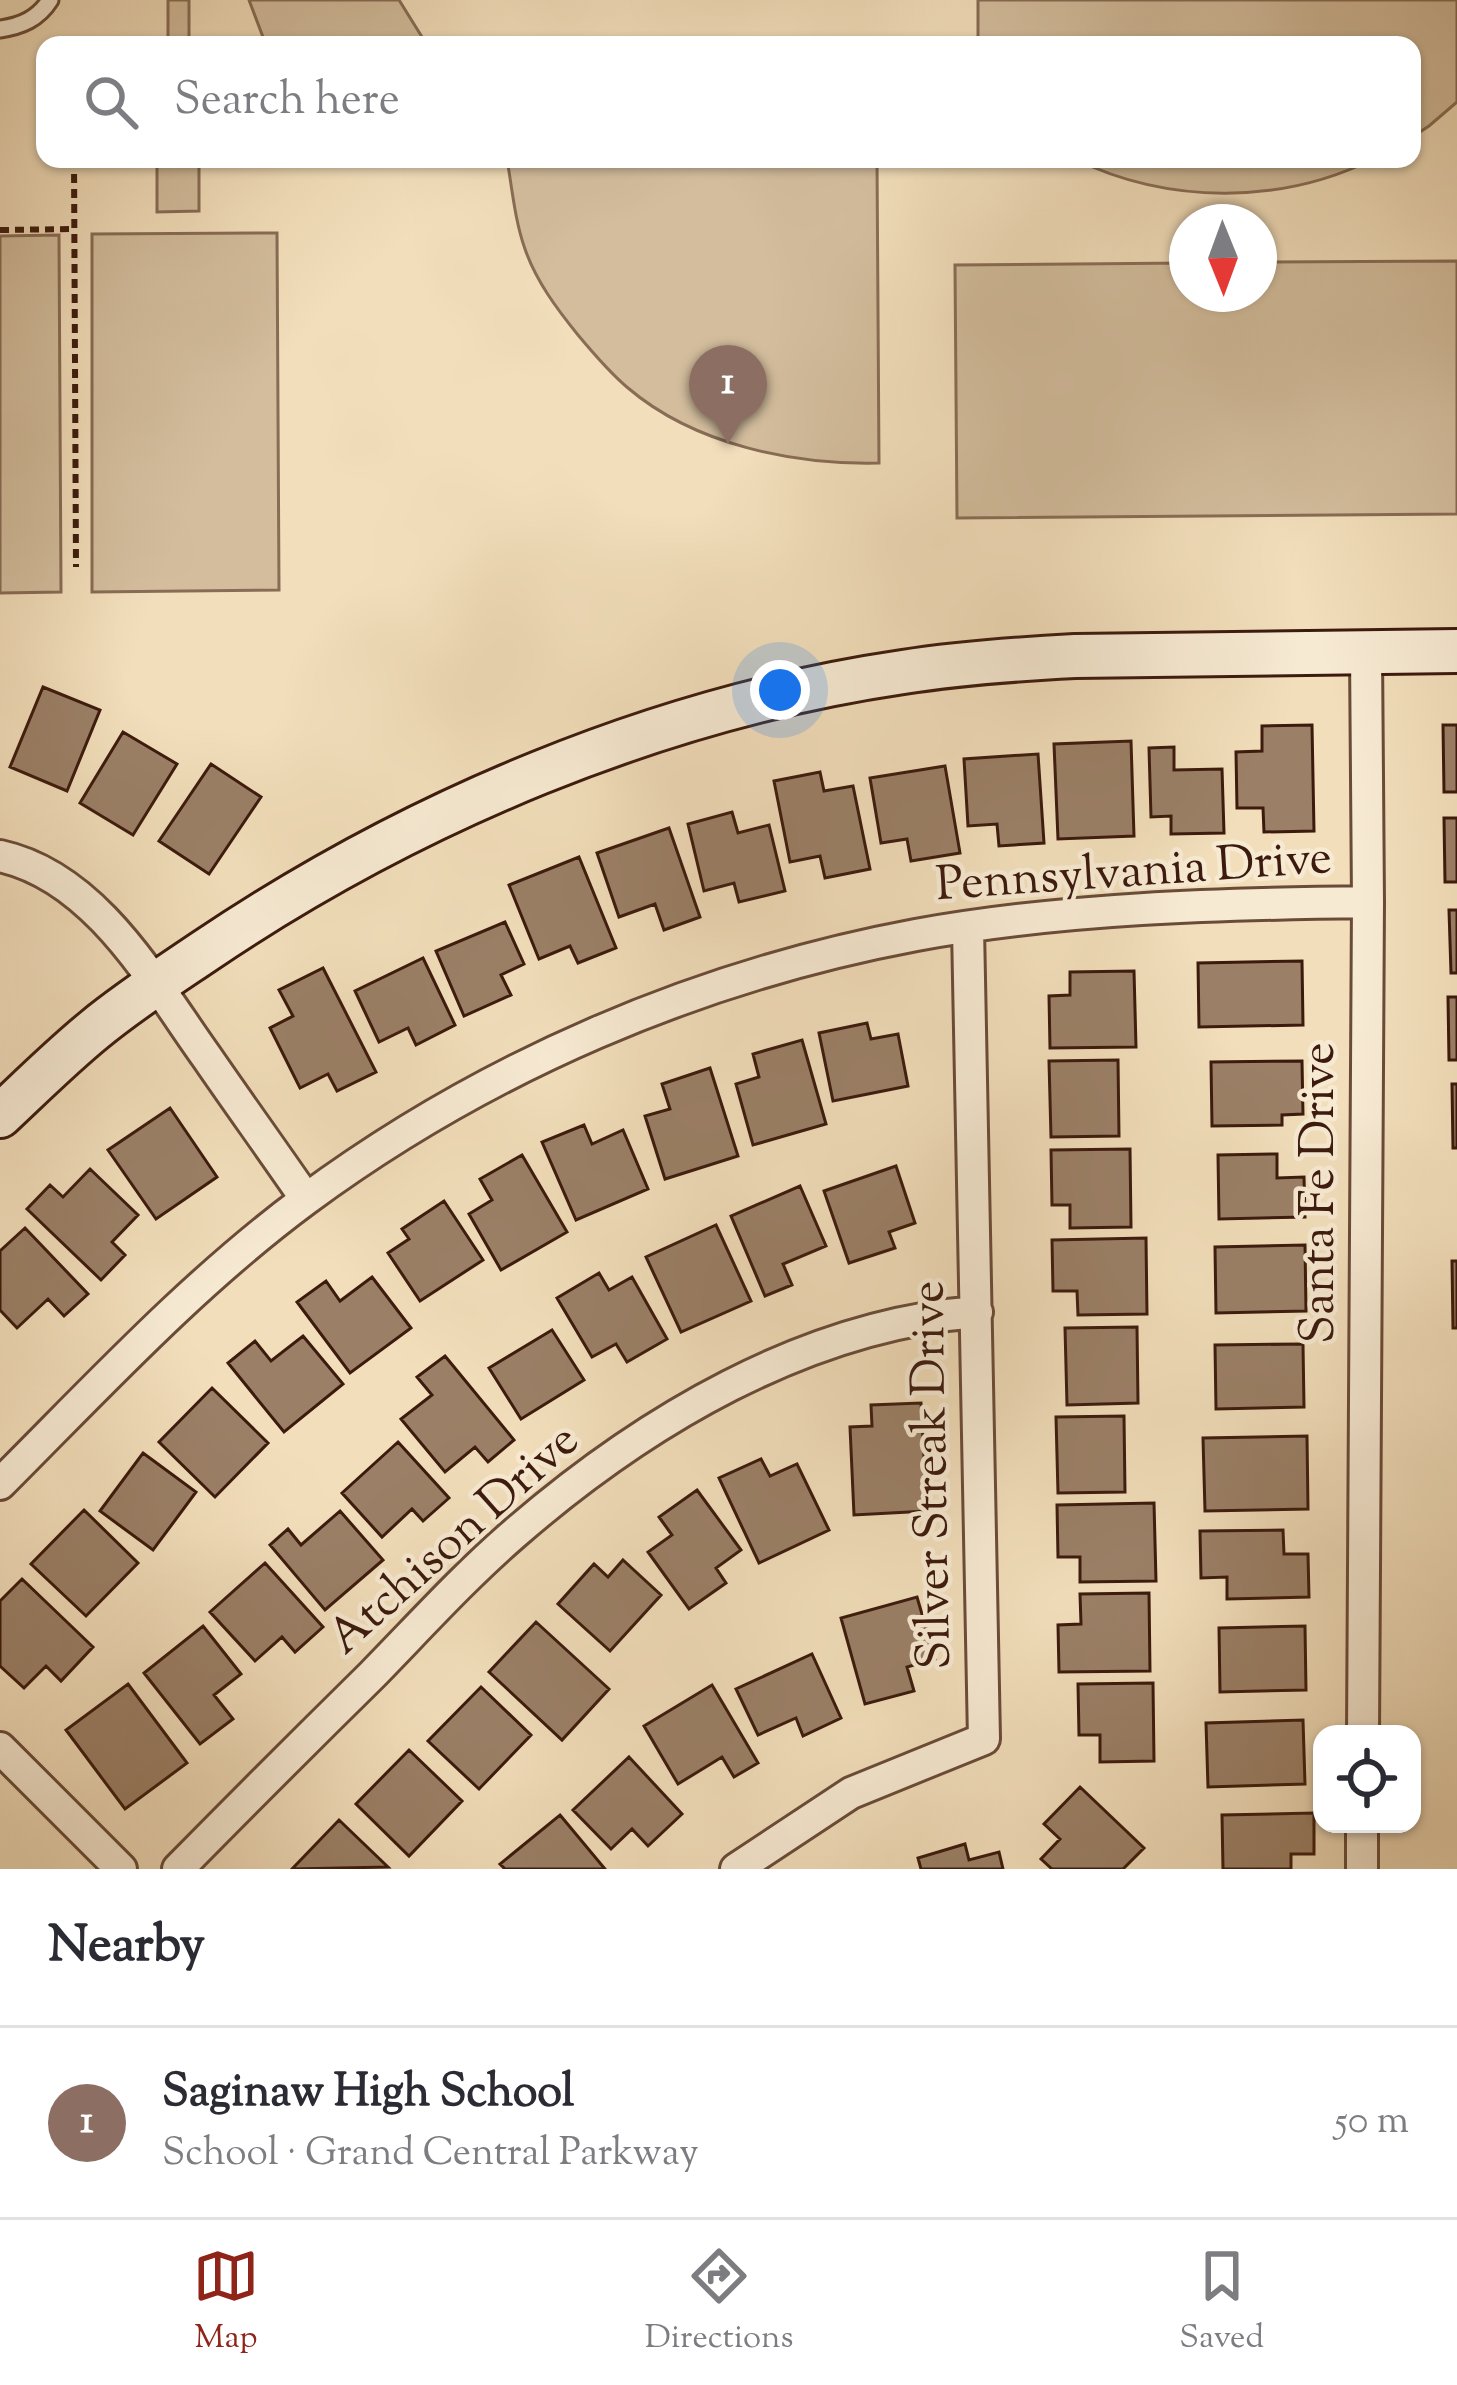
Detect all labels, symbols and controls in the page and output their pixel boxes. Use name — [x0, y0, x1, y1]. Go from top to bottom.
search box — [36, 36, 1421, 168]
icon: search — [78, 69, 144, 135]
text: Search here — [174, 70, 400, 135]
north arrow — [1169, 204, 1277, 312]
pin: 1 — [689, 345, 767, 444]
your location — [750, 660, 810, 720]
street label: Pennsylvania Drive — [934, 826, 1334, 922]
street label: Santa Fe Drive — [1287, 1042, 1356, 1344]
street label: Silver Streak Drive — [896, 1280, 972, 1670]
street label: Atchison Drive — [314, 1409, 596, 1673]
map controls — [1313, 1725, 1421, 1833]
button: locate — [1313, 1725, 1421, 1833]
text: Nearby — [48, 1911, 205, 1984]
text: Saginaw High School — [162, 2062, 574, 2127]
text: 1 — [80, 2095, 94, 2151]
text: 50 m — [1334, 2095, 1409, 2151]
text: School · Grand Central Parkway — [162, 2127, 699, 2183]
tab: Map — [193, 2243, 259, 2363]
tab: Directions — [645, 2243, 794, 2363]
tab: Saved — [1179, 2243, 1264, 2363]

